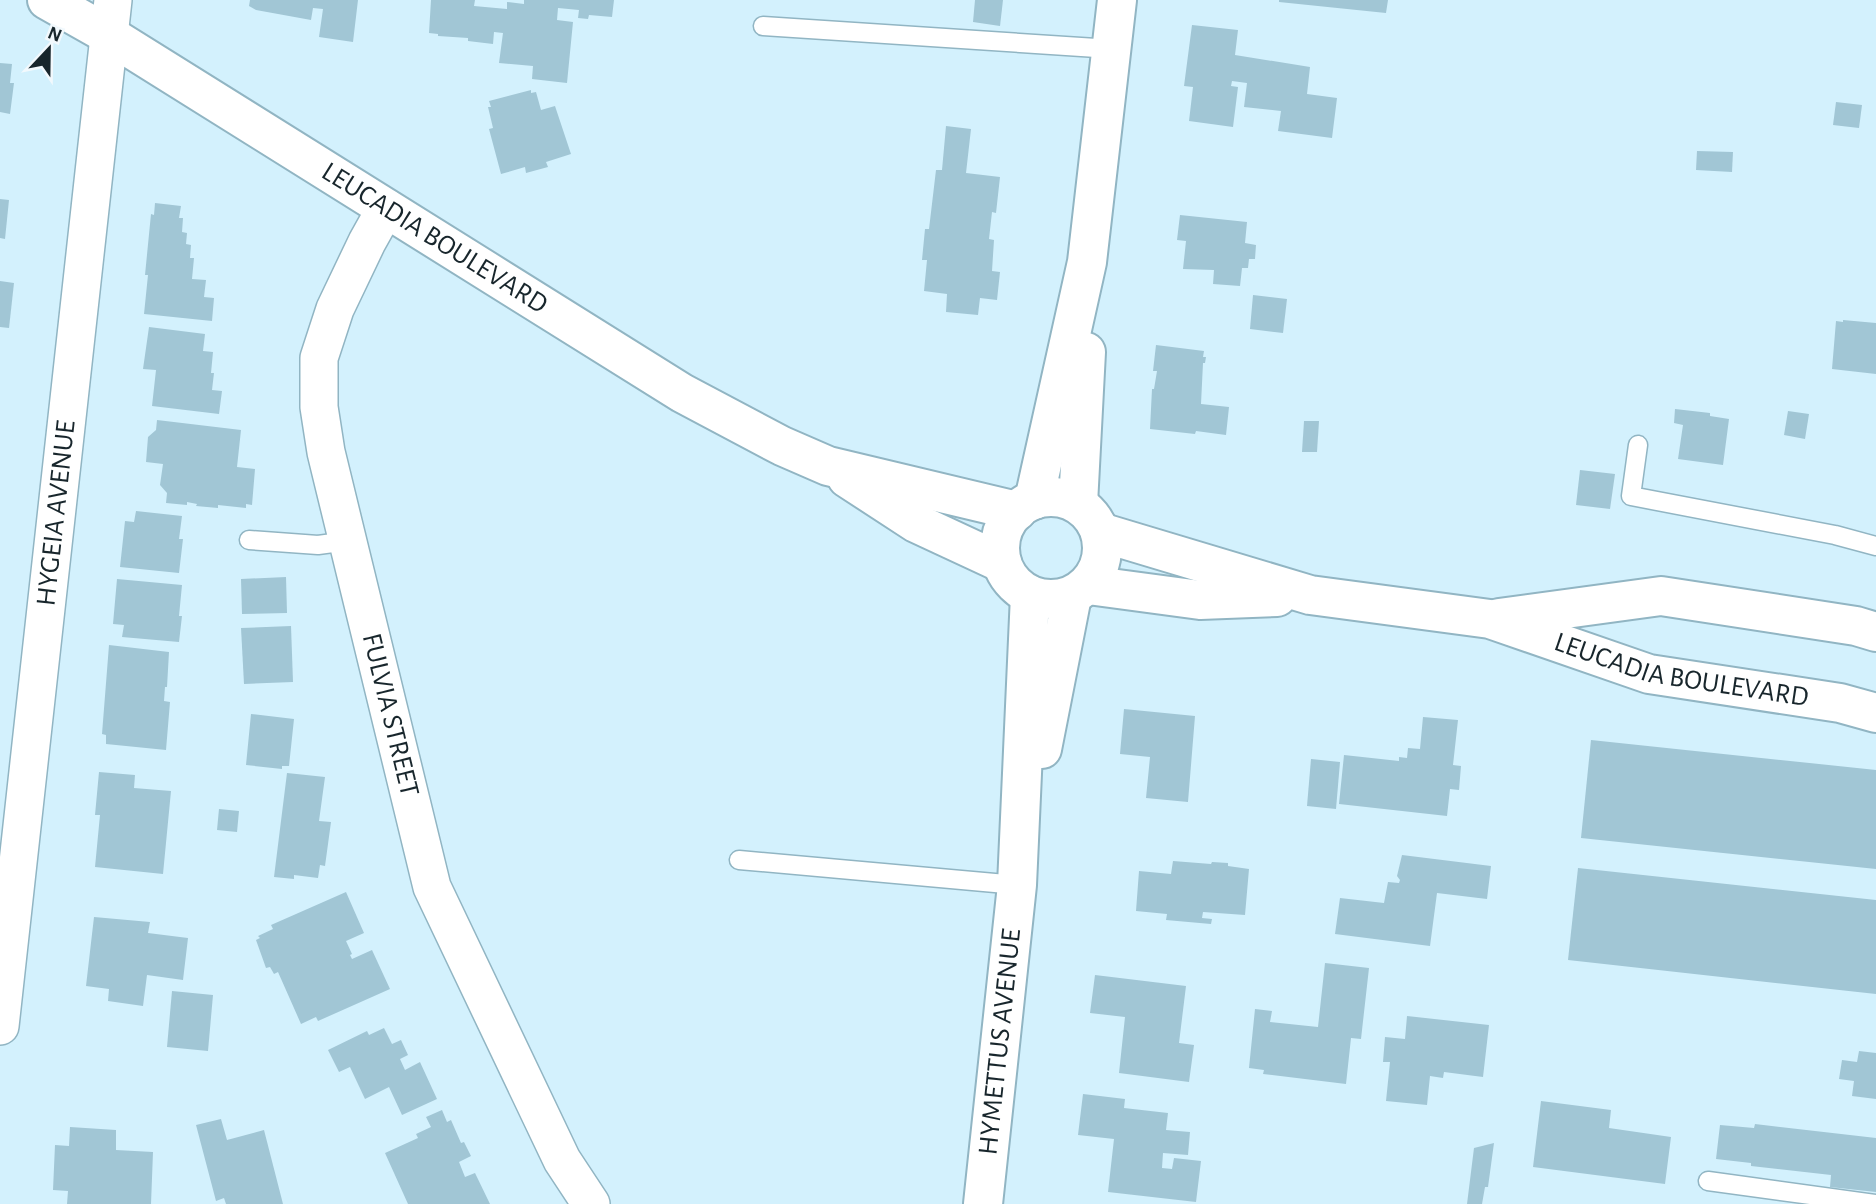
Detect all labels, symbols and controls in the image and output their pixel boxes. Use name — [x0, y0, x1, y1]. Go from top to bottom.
north arrow — [14, 14, 84, 84]
text: N — [45, 23, 64, 46]
street label: LEUCADIA BOULEVARD — [317, 158, 552, 319]
street label: HYGEIA AVENUE — [32, 419, 81, 607]
street label: LEUCADIA BOULEVARD — [1551, 628, 1810, 712]
street label: FULVIA STREET — [357, 631, 424, 800]
street label: HYMETTUS AVENUE — [974, 927, 1026, 1156]

